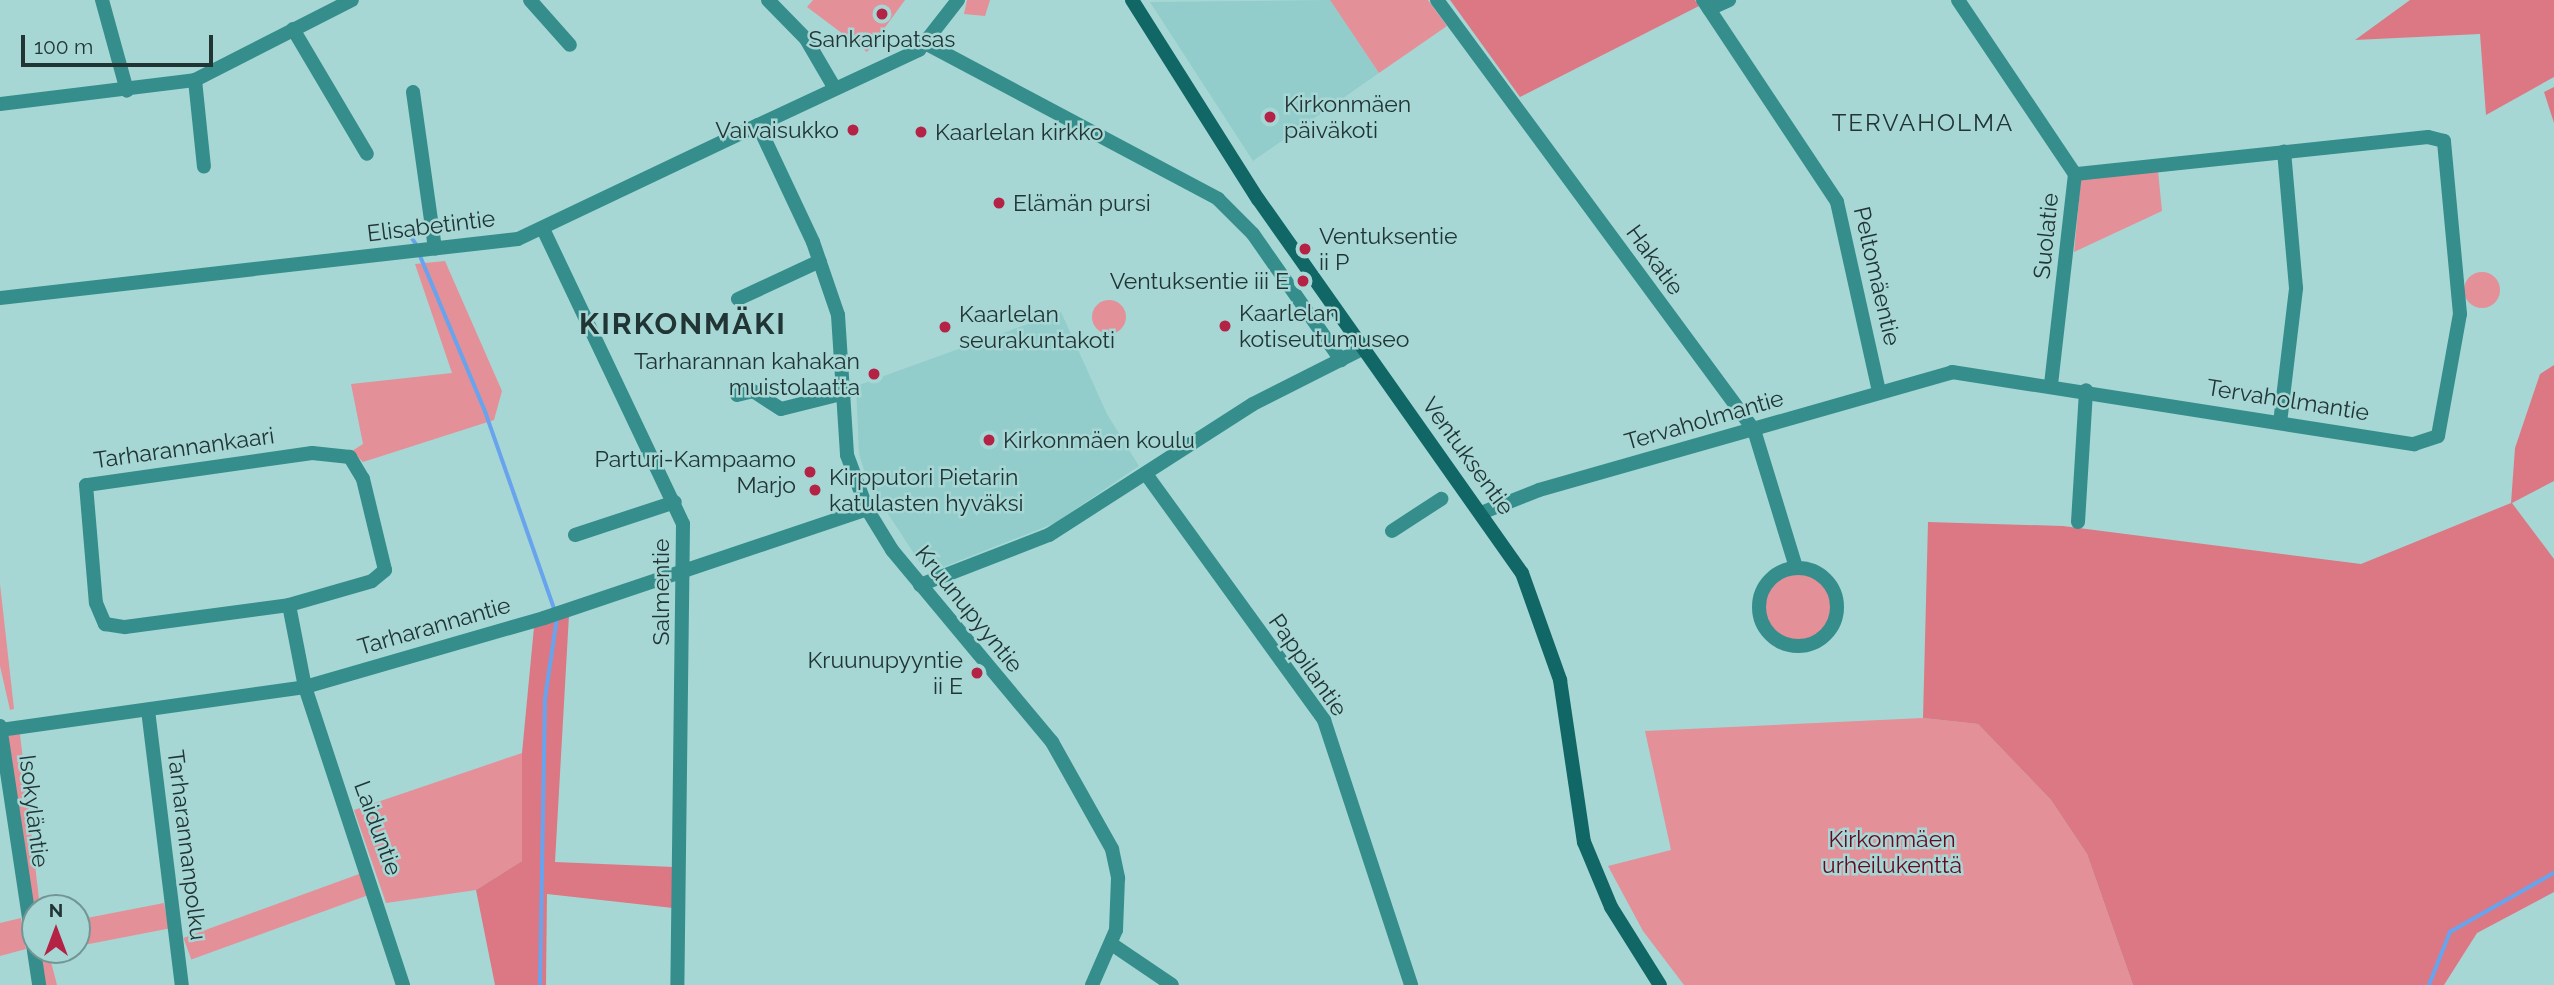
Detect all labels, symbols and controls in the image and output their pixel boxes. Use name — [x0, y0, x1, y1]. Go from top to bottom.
marker: Sankaripatsas — [874, 6, 890, 22]
scale bar — [24, 21, 217, 65]
place label: Sankaripatsas — [809, 25, 955, 53]
text: 100 m — [34, 34, 93, 59]
place label: Kirkonmäen päiväkoti — [1284, 90, 1411, 144]
marker: Kirkonmäen päiväkoti — [1262, 109, 1278, 125]
district label: TERVAHOLMA — [1833, 109, 2013, 137]
place label: Vaivaisukko — [715, 116, 839, 144]
place label: Kaarlelan kirkko — [935, 118, 1103, 146]
marker: Vaivaisukko — [845, 122, 861, 138]
marker: Kaarlelan kirkko — [913, 124, 929, 140]
place label: Elämän pursi — [1013, 189, 1151, 217]
street label: Suolatie — [2028, 192, 2064, 280]
marker: Elämän pursi — [991, 195, 1007, 211]
street label: Elisabetintie — [365, 204, 497, 248]
street label: Peltomäentie — [1848, 204, 1906, 348]
street label: Hakatie — [1620, 219, 1690, 301]
place label: Ventuksentie ii P — [1319, 222, 1458, 276]
marker: Ventuksentie ii P — [1297, 241, 1313, 257]
place label: Ventuksentie iii E — [1110, 267, 1289, 295]
marker: Ventuksentie iii E — [1295, 273, 1311, 289]
place label: Kaarlelan kotiseutumuseo — [1239, 299, 1410, 353]
place label: Kaarlelan seurakuntakoti — [959, 300, 1115, 354]
district label: KIRKONMÄKI — [580, 306, 786, 342]
marker: Kaarlelan kotiseutumuseo — [1217, 318, 1233, 334]
marker: Kaarlelan seurakuntakoti — [937, 319, 953, 335]
place label: Tarharannan kahakan muistolaatta — [634, 347, 860, 401]
marker: Tarharannan kahakan muistolaatta — [866, 366, 882, 382]
street label: Tervaholmantie — [2205, 374, 2371, 426]
street label: Tervaholmantie — [1621, 384, 1787, 456]
street label: Ventuksentie — [1416, 392, 1520, 520]
street label: Tarharannankaari — [92, 422, 276, 474]
place label: Kirkonmäen koulu — [1003, 426, 1195, 454]
marker: Kirkonmäen koulu — [981, 432, 997, 448]
place label: Parturi-Kampaamo Marjo — [595, 445, 796, 499]
place label: Kirpputori Pietarin katulasten hyväksi — [829, 463, 1024, 517]
marker: Parturi-Kampaamo Marjo — [802, 464, 818, 480]
marker: Kirpputori Pietarin katulasten hyväksi — [807, 482, 823, 498]
street label: Salmentie — [647, 539, 675, 645]
street label: Kruunupyyntie — [909, 540, 1029, 678]
street label: Tarharannantie — [354, 591, 514, 661]
street label: Pappilantie — [1263, 609, 1353, 721]
place label: Kruunupyyntie ii E — [808, 646, 963, 700]
marker: Kruunupyyntie ii E — [969, 665, 985, 681]
street label: Tarharannanpolku — [162, 748, 212, 942]
street label: Isokyläntie — [13, 753, 55, 869]
street label: Laiduntie — [348, 777, 408, 879]
park label: Kirkonmäen urheilukenttä — [1822, 825, 1962, 879]
north arrow — [21, 894, 91, 964]
text: N — [49, 899, 63, 921]

